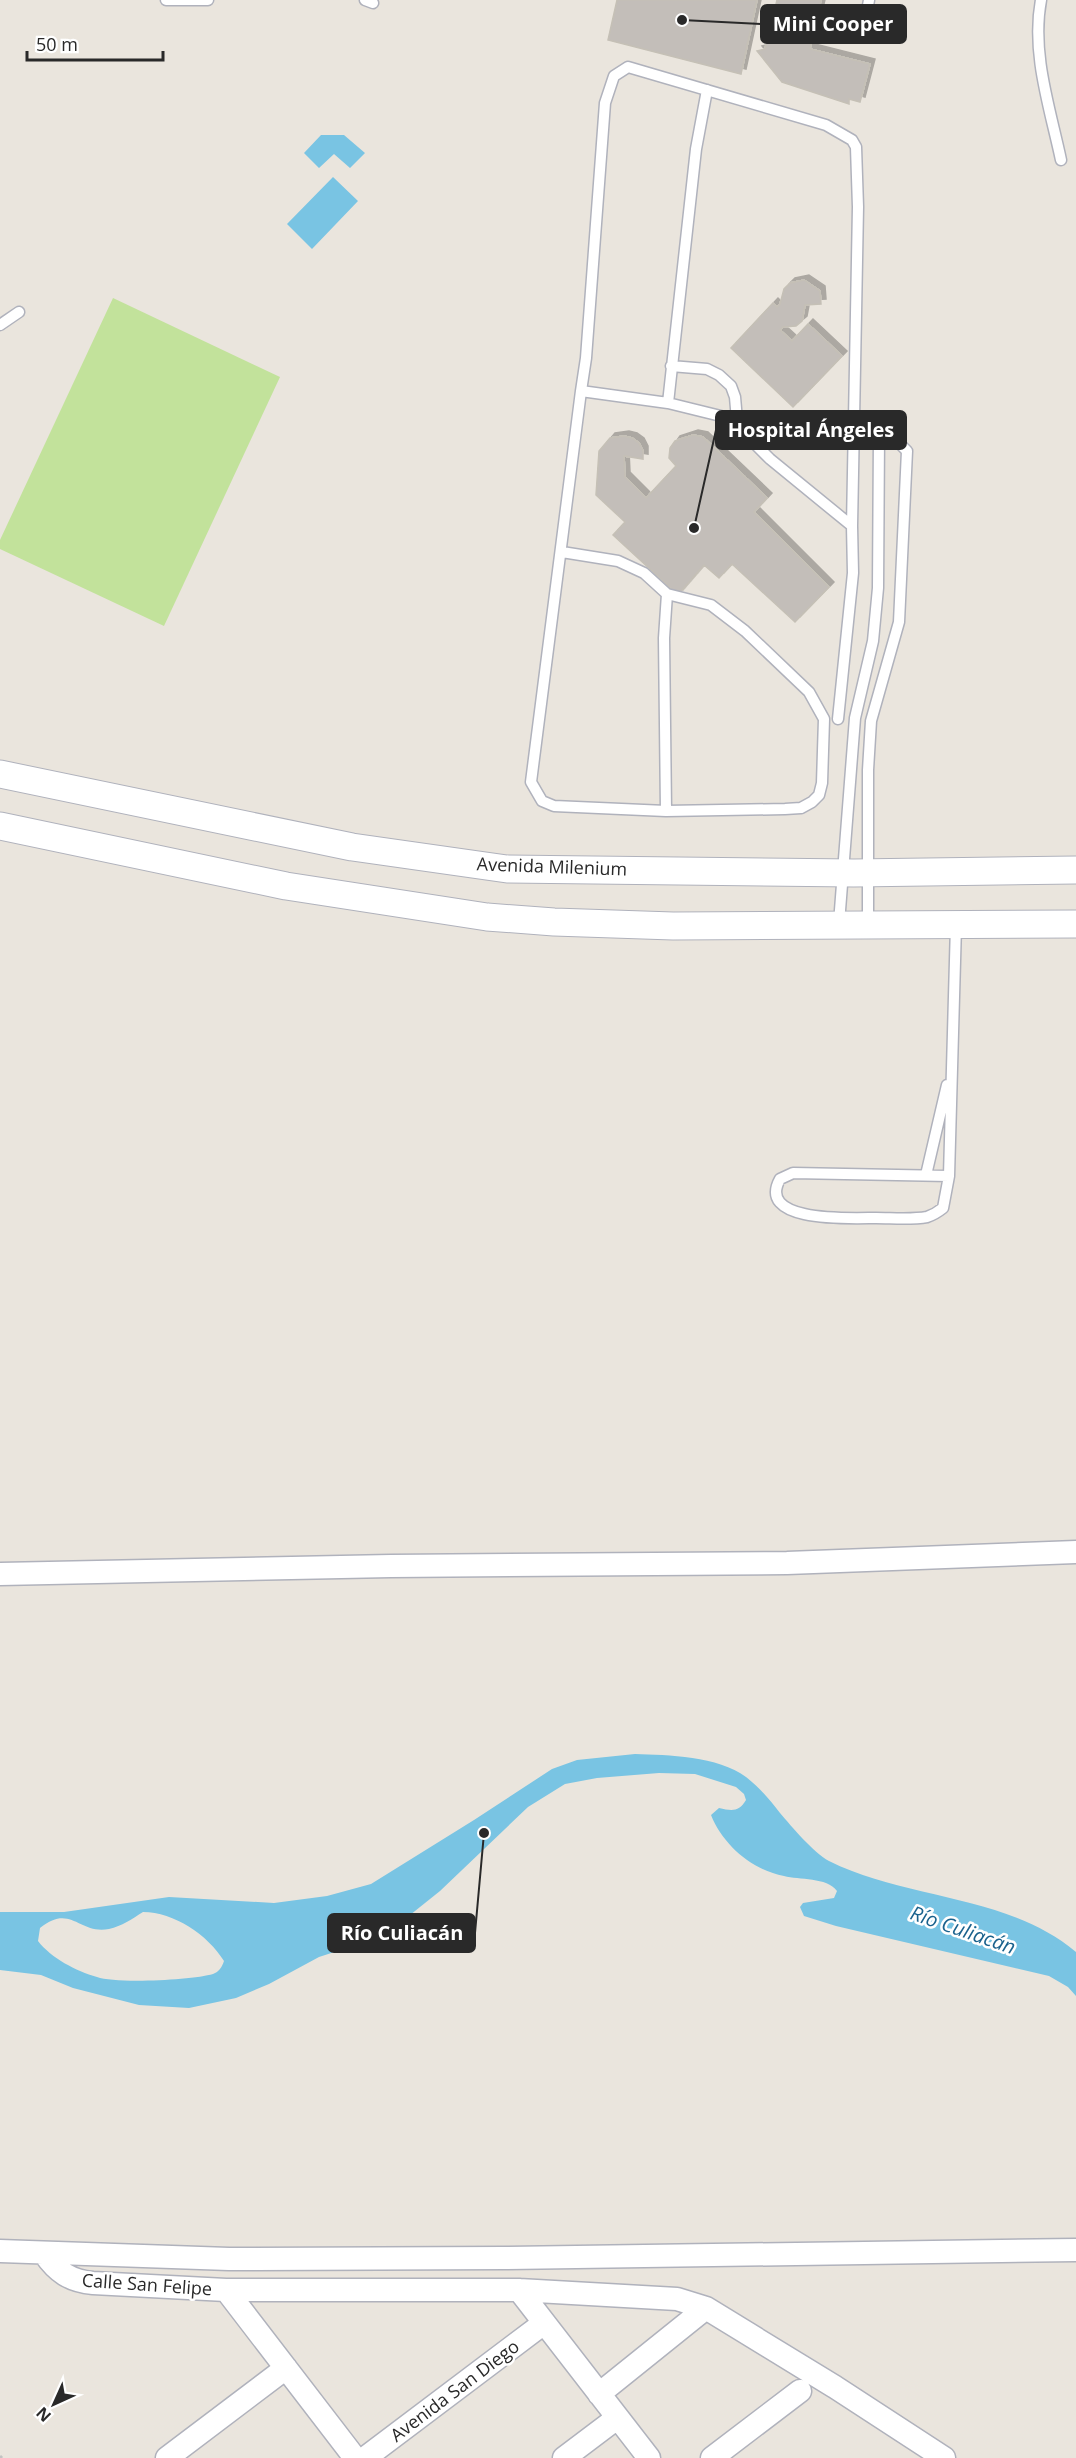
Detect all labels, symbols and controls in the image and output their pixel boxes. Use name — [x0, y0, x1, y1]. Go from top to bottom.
callout: Mini Cooper — [761, 5, 906, 43]
text: Mini Cooper — [773, 10, 893, 37]
scale bar — [27, 24, 164, 62]
text: 50 m — [36, 32, 78, 56]
callout: Hospital Ángeles — [716, 411, 906, 449]
text: Hospital Ángeles — [728, 416, 894, 443]
street label: Avenida Milenium — [476, 851, 628, 881]
water label: Río Culiacán — [907, 1899, 1019, 1960]
callout: Río Culiacán — [328, 1914, 475, 1952]
text: Río Culiacán — [341, 1919, 463, 1946]
street label: Calle San Felipe — [81, 2267, 213, 2301]
street label: Avenida San Diego — [385, 2334, 524, 2447]
north arrow — [24, 2374, 84, 2434]
text: N — [31, 2402, 56, 2427]

